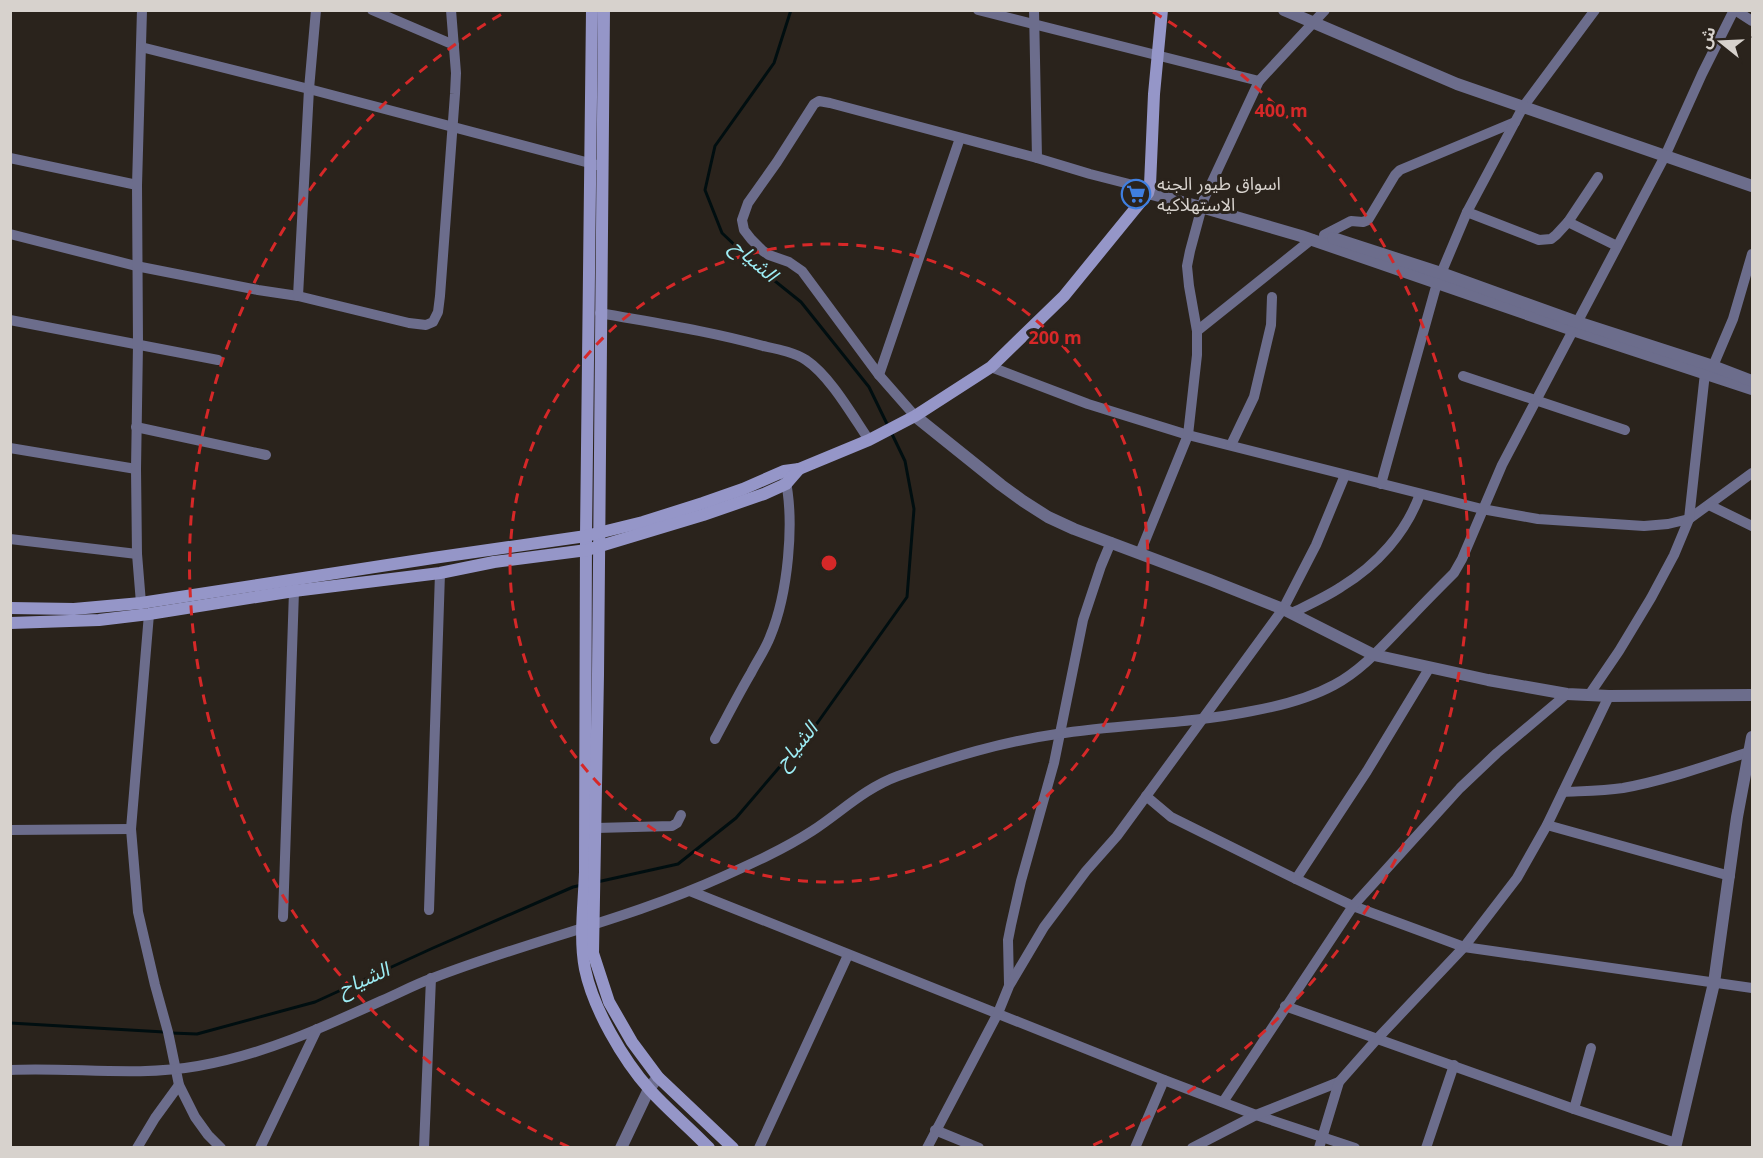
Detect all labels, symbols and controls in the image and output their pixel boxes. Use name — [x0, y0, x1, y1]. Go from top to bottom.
north arrow — [1691, 12, 1751, 72]
text: ش — [1688, 22, 1727, 53]
text: 400 m — [1254, 92, 1308, 130]
place label: اسواق طيور الجنه الاستهلاكيه — [1157, 165, 1281, 224]
supermarket icon: اسواق طيور الجنه الاستهلاكيه — [1120, 178, 1152, 210]
water label: الشياح — [719, 227, 789, 296]
text: 200 m — [1028, 319, 1082, 357]
centre of rings — [819, 553, 839, 573]
water label: الشياح — [763, 710, 832, 781]
water label: الشياح — [330, 949, 399, 1010]

